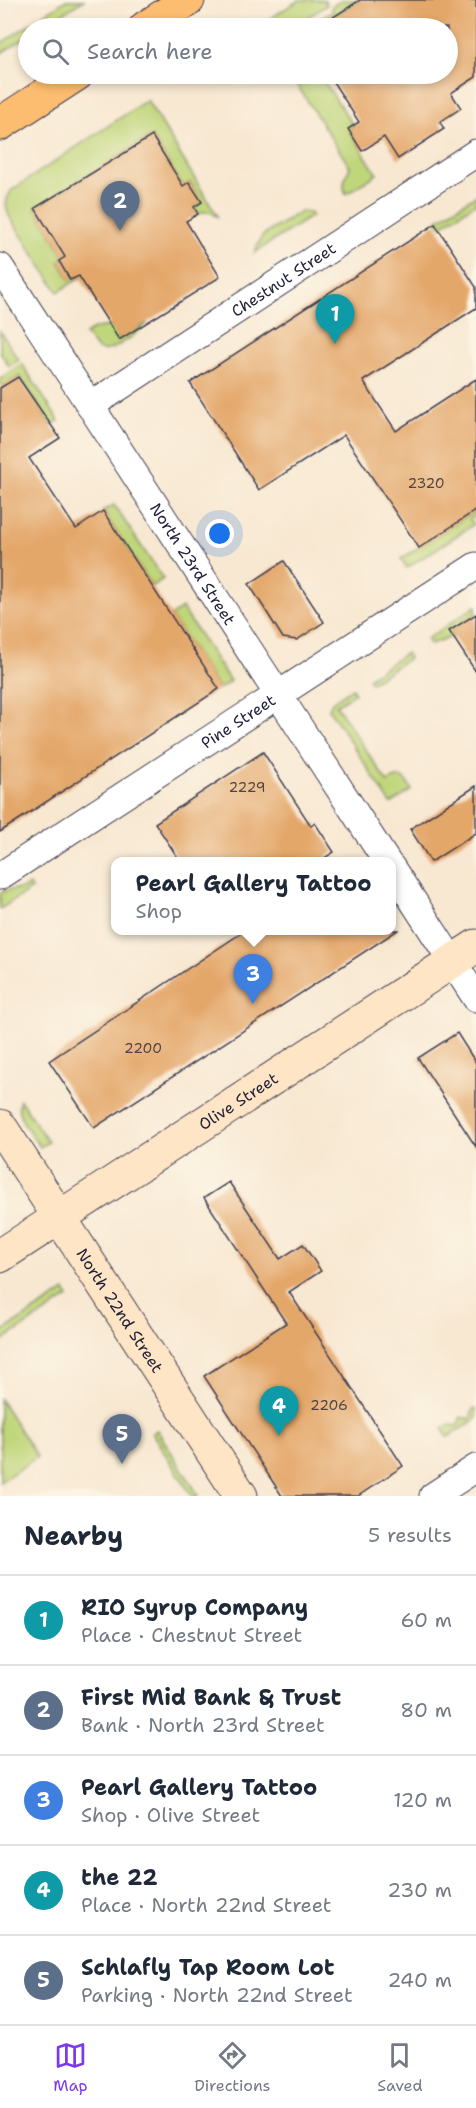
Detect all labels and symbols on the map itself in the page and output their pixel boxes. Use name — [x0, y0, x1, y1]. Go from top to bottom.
pin: 2 — [100, 182, 140, 231]
street label: Chestnut Street — [227, 238, 340, 322]
pin: 1 — [316, 294, 354, 344]
house number: 2320 — [407, 474, 445, 492]
street label: North 23rd Street — [145, 499, 240, 629]
your location — [205, 519, 234, 548]
street label: Pine Street — [197, 689, 280, 753]
house number: 2229 — [228, 778, 266, 796]
pin: 3 — [234, 954, 272, 1004]
house number: 2200 — [124, 1039, 162, 1057]
street label: Olive Street — [194, 1068, 282, 1135]
street label: North 22nd Street — [71, 1244, 168, 1377]
pin: 4 — [260, 1386, 298, 1436]
house number: 2206 — [310, 1396, 348, 1414]
pin: 5 — [102, 1414, 142, 1464]

